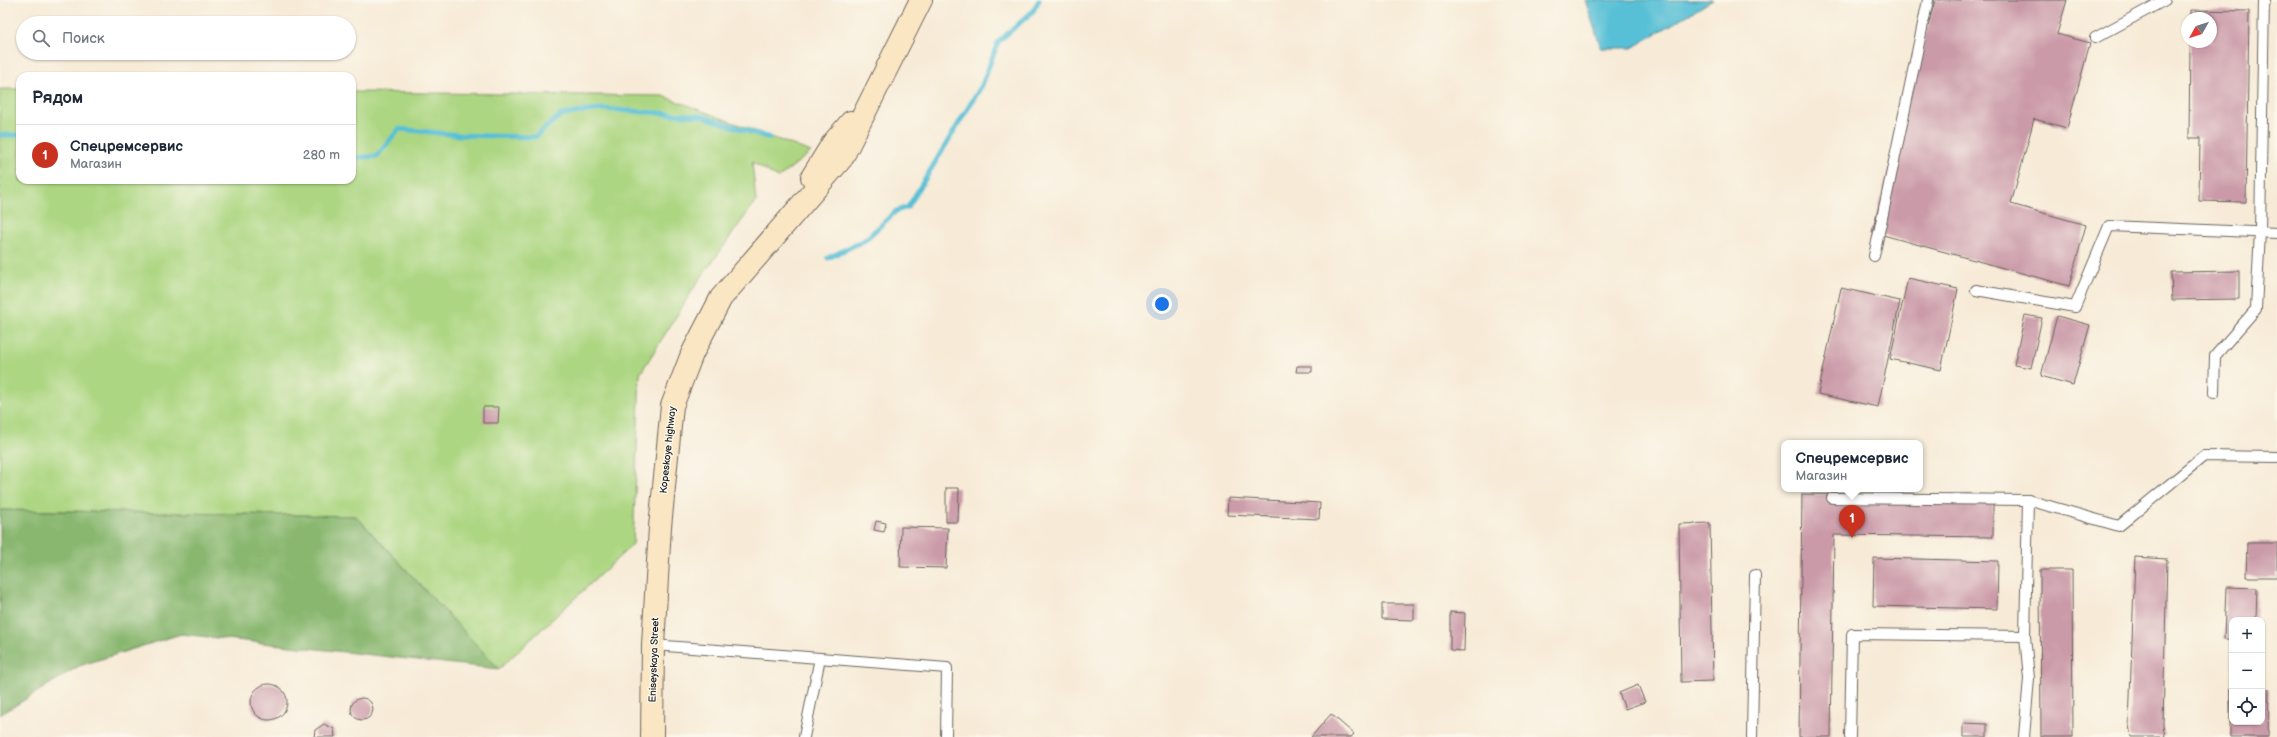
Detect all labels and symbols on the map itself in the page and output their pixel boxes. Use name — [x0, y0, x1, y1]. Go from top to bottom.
north arrow — [2181, 12, 2217, 48]
your location — [1152, 294, 1172, 314]
street label: Kopeskoye highway — [657, 405, 679, 494]
pin: 1 — [1839, 505, 1865, 538]
street label: Eniseyskaya Street — [647, 617, 661, 703]

